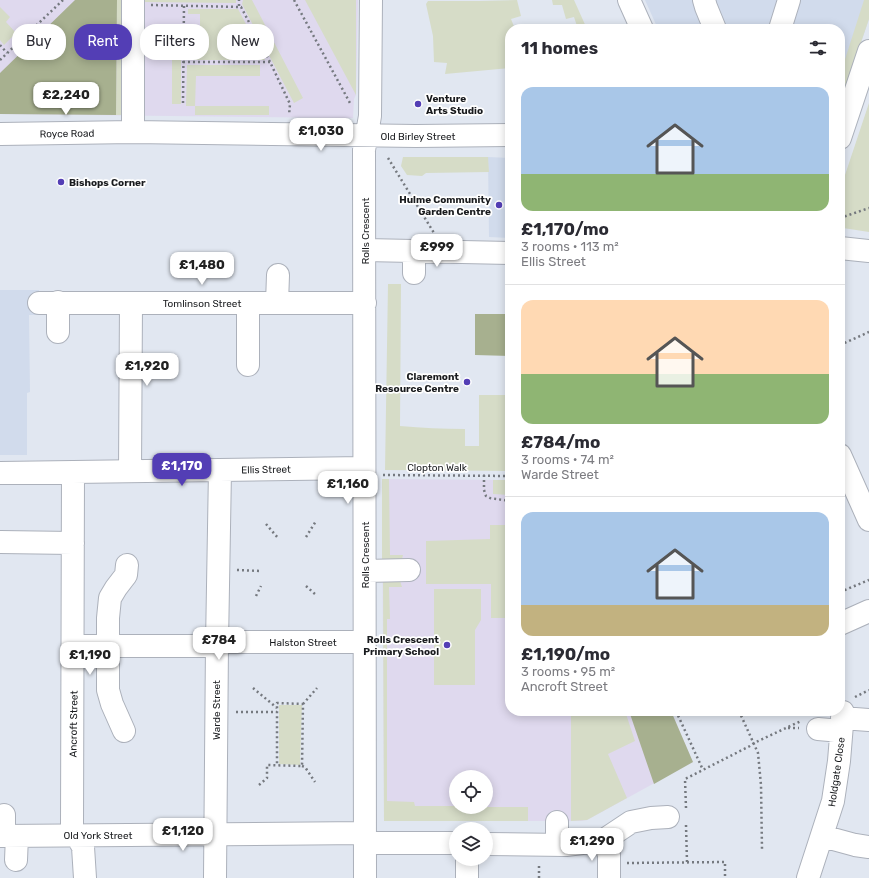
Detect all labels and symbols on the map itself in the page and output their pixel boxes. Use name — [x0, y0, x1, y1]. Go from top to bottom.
pin: £2,240 — [33, 82, 99, 116]
place label: Venture Arts Studio — [426, 93, 483, 117]
marker: Venture Arts Studio — [413, 99, 423, 109]
pin: £1,030 — [288, 118, 354, 152]
street label: Royce Road — [40, 128, 94, 140]
street label: Old Birley Street — [381, 131, 456, 143]
marker: Bishops Corner — [56, 177, 66, 187]
place label: Bishops Corner — [69, 177, 146, 189]
place label: Hulme Community Garden Centre — [399, 194, 491, 218]
street label: Rolls Crescent — [360, 198, 372, 264]
marker: Hulme Community Garden Centre — [494, 200, 504, 210]
pin: £999 — [413, 234, 461, 268]
pin: £1,480 — [169, 252, 235, 286]
street label: Tomlinson Street — [163, 298, 241, 310]
pin: £1,920 — [114, 353, 180, 387]
place label: Claremont Resource Centre — [375, 371, 459, 395]
marker: Claremont Resource Centre — [462, 377, 472, 387]
pin: £1,170 — [149, 453, 215, 487]
street label: Clopton Walk — [407, 462, 468, 474]
street label: Ellis Street — [241, 464, 291, 476]
pin: £1,160 — [315, 471, 381, 505]
street label: Rolls Crescent — [360, 522, 372, 588]
pin: £784 — [195, 627, 243, 661]
place label: Rolls Crescent Primary School — [363, 634, 439, 658]
street label: Halston Street — [269, 637, 337, 649]
marker: Rolls Crescent Primary School — [442, 640, 452, 650]
pin: £1,190 — [57, 642, 123, 676]
street label: Warde Street — [211, 680, 223, 740]
street label: Ancroft Street — [67, 690, 81, 758]
street label: Holdgate Close — [826, 736, 848, 808]
pin: £1,120 — [150, 818, 216, 852]
pin: £1,290 — [559, 828, 625, 862]
street label: Old York Street — [64, 830, 133, 842]

